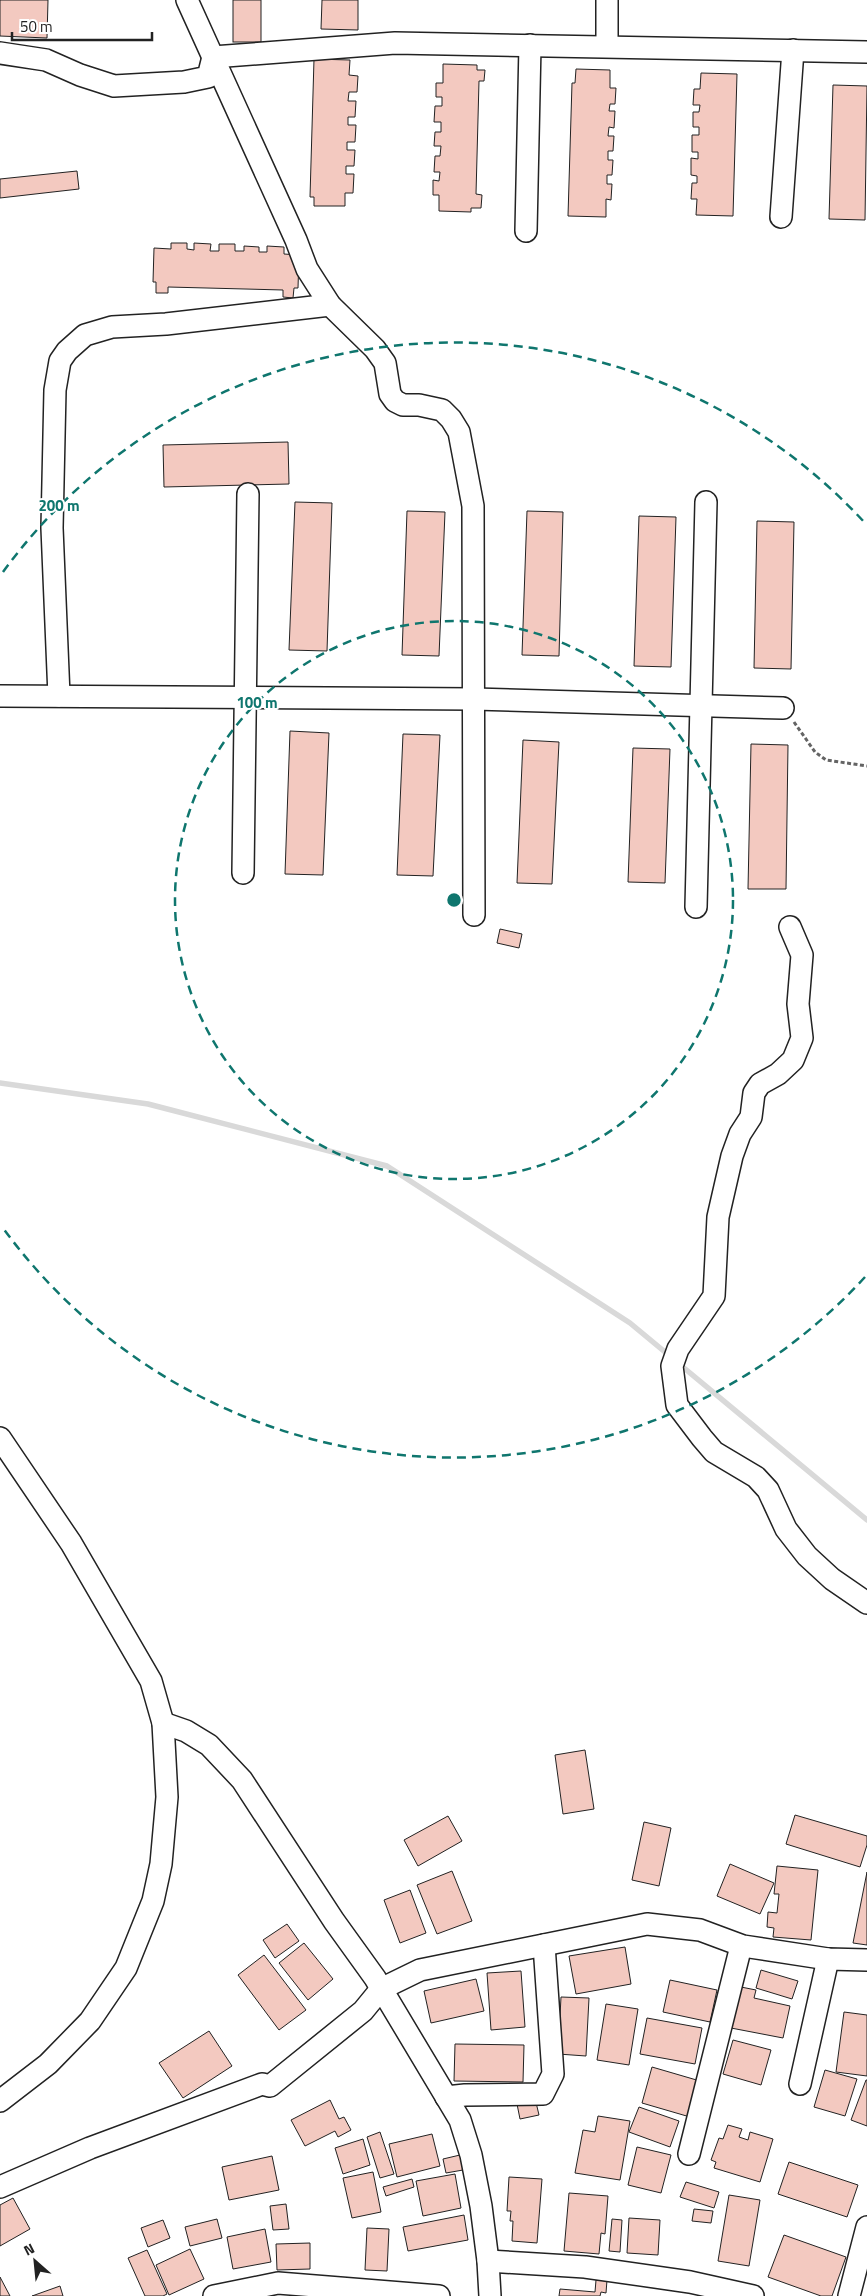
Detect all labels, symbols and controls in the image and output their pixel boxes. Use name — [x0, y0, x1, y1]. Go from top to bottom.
scale bar — [12, 10, 152, 42]
text: 50 m — [20, 15, 53, 38]
text: 200 m — [38, 494, 80, 517]
text: 100 m — [236, 691, 278, 714]
centre of rings — [445, 891, 463, 909]
north arrow — [10, 2236, 60, 2286]
text: N — [20, 2237, 38, 2261]

